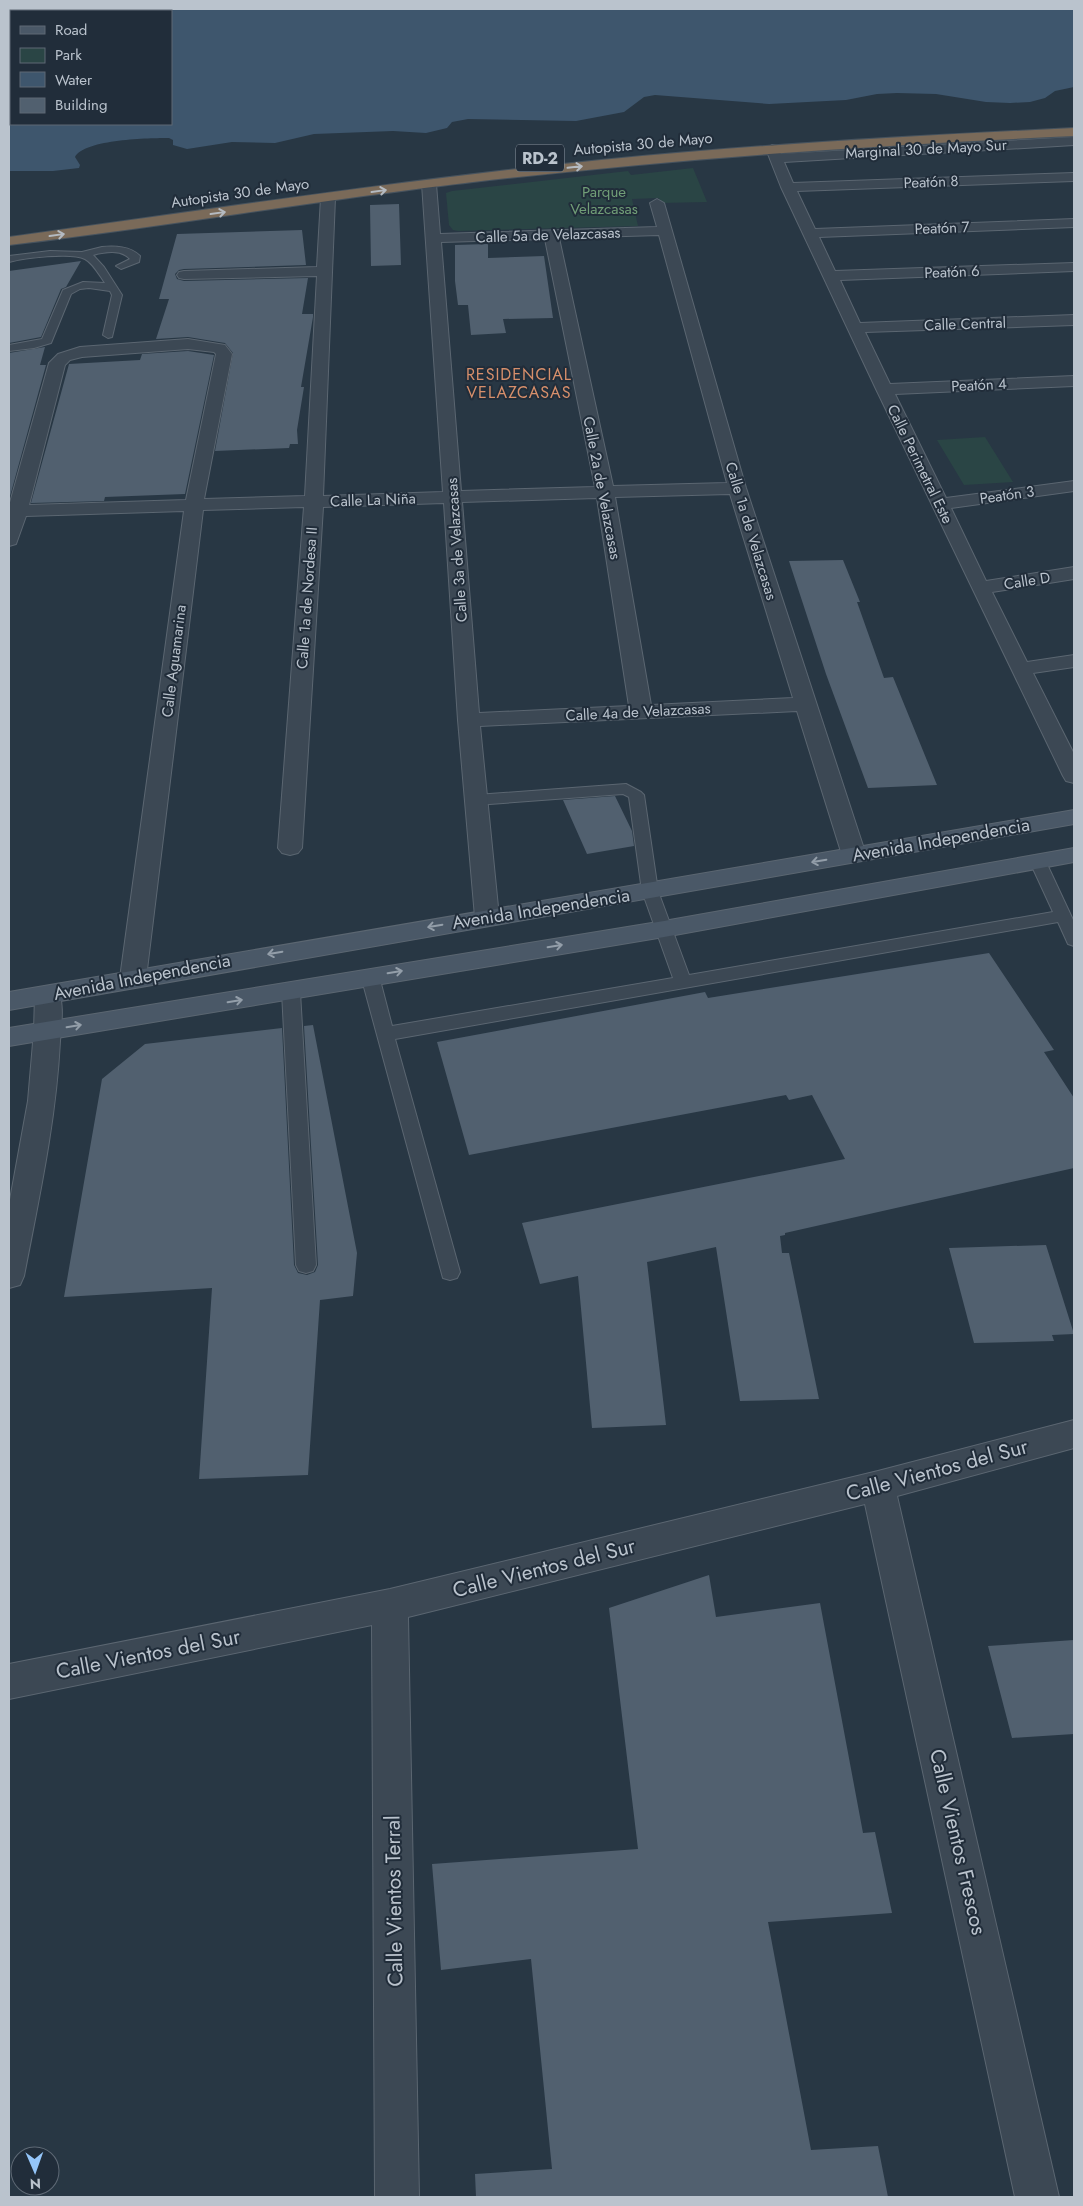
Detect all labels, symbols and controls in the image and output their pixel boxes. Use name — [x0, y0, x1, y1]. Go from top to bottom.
legend — [10, 10, 172, 125]
text: Road — [55, 19, 87, 41]
text: Park — [55, 44, 82, 66]
text: Water — [55, 69, 93, 91]
text: Building — [55, 94, 107, 116]
street label: Autopista 30 de Mayo — [573, 127, 713, 161]
street label: Marginal 30 de Mayo Sur — [845, 134, 1008, 164]
road number: RD-2 — [516, 144, 564, 172]
one-way arrow — [567, 162, 583, 172]
street label: Peatón 8 — [903, 170, 959, 194]
street label: Autopista 30 de Mayo — [169, 172, 311, 214]
park label: Parque Velazcasas — [570, 181, 638, 220]
one-way arrow — [371, 186, 387, 196]
one-way arrow — [210, 208, 226, 218]
street label: Peatón 7 — [914, 216, 970, 240]
street label: Calle 5a de Velazcasas — [475, 221, 621, 249]
one-way arrow — [49, 229, 65, 239]
street label: Peatón 6 — [924, 260, 980, 284]
street label: Calle Central — [924, 312, 1006, 336]
district label: RESIDENCIAL VELAZCASAS — [466, 363, 572, 404]
street label: Peatón 4 — [951, 373, 1008, 397]
street label: Calle Perimetral Este — [882, 401, 959, 528]
street label: Calle 2a de Velazcasas — [577, 415, 627, 561]
street label: Calle 1a de Velazcasas — [720, 459, 782, 603]
street label: Calle 3a de Velazcasas — [441, 477, 473, 623]
street label: Peatón 3 — [978, 480, 1036, 510]
street label: Calle La Niña — [330, 488, 416, 512]
street label: Calle 1a de Nordesa II — [291, 526, 323, 670]
street label: Calle D — [1002, 566, 1052, 596]
street label: Calle Aguamarina — [156, 603, 192, 719]
street label: Calle 4a de Velazcasas — [565, 697, 711, 727]
street label: Avenida Independencia — [850, 812, 1032, 868]
one-way arrow — [812, 857, 828, 867]
street label: Avenida Independencia — [450, 882, 632, 936]
one-way arrow — [427, 921, 443, 931]
one-way arrow — [547, 941, 563, 951]
street label: Avenida Independencia — [51, 947, 233, 1007]
one-way arrow — [267, 949, 283, 959]
one-way arrow — [386, 967, 402, 977]
one-way arrow — [226, 995, 242, 1005]
one-way arrow — [66, 1021, 82, 1031]
street label: Calle Vientos del Sur — [843, 1431, 1032, 1509]
street label: Calle Vientos del Sur — [449, 1531, 639, 1605]
street label: Calle Vientos del Sur — [53, 1621, 244, 1687]
street label: Calle Vientos Frescos — [922, 1746, 994, 1938]
street label: Calle Vientos Terral — [378, 1815, 410, 1987]
north arrow — [10, 2146, 60, 2196]
text: N — [30, 2174, 41, 2194]

